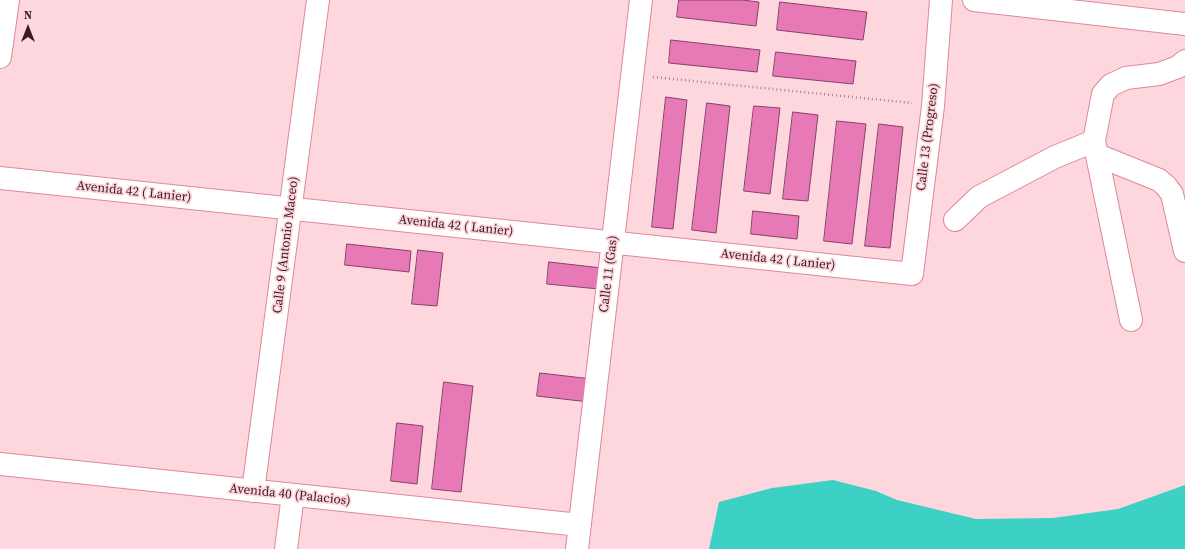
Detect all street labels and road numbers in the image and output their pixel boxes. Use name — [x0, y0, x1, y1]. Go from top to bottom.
street label: Calle 13 (Progreso) — [914, 82, 942, 192]
street label: Calle 9 (Antonio Maceo) — [270, 176, 302, 314]
street label: Avenida 42 ( Lanier) — [76, 178, 192, 206]
street label: Avenida 42 ( Lanier) — [398, 212, 514, 240]
street label: Calle 11 (Gas) — [597, 234, 621, 314]
street label: Avenida 42 ( Lanier) — [720, 246, 836, 274]
street label: Avenida 40 (Palacios) — [229, 481, 351, 509]

